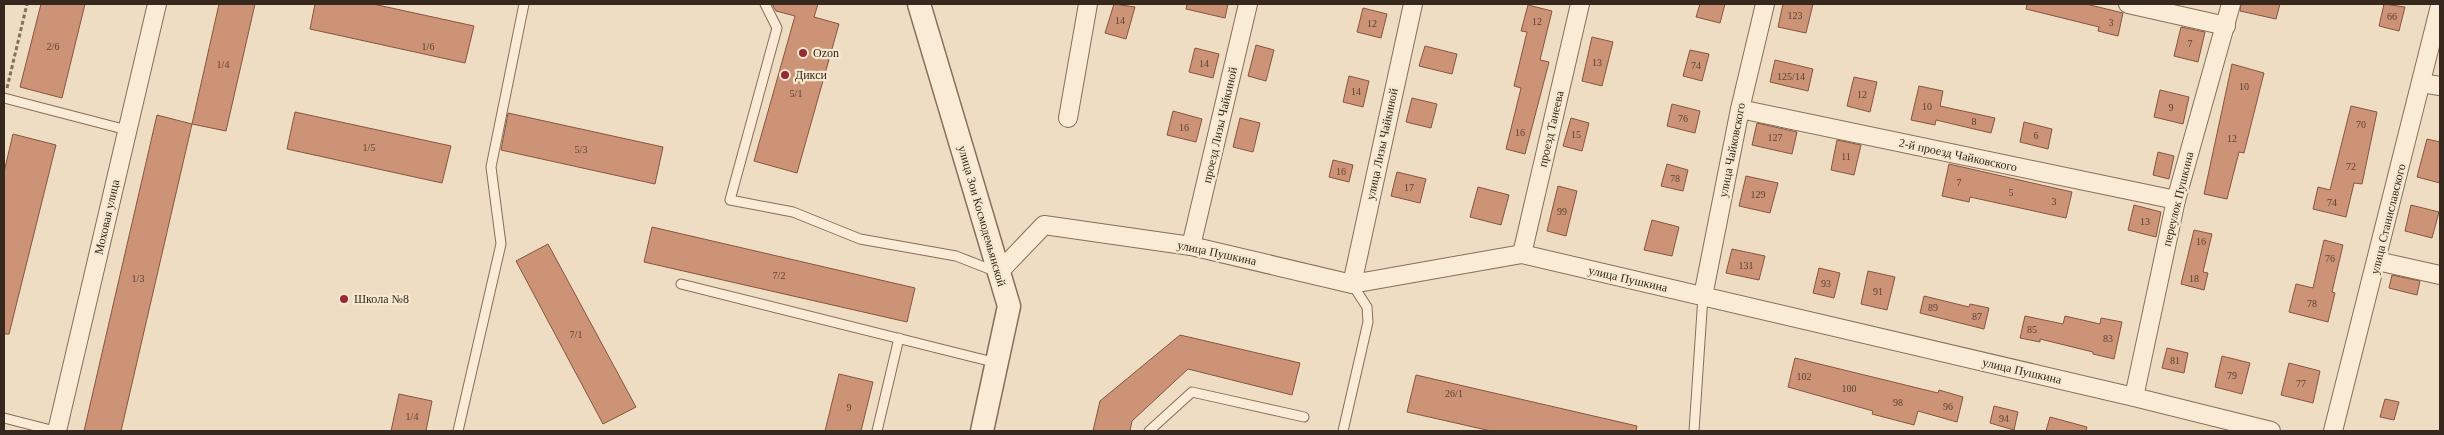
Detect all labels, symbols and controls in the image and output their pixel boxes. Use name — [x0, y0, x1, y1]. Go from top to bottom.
house number: 123 — [1788, 10, 1803, 21]
house number: 66 — [2387, 11, 2397, 22]
house number: 14 — [1115, 15, 1125, 26]
house number: 12 — [1532, 16, 1542, 27]
house number: 3 — [2109, 17, 2114, 28]
house number: 12 — [1367, 18, 1377, 29]
house number: 7 — [2188, 38, 2193, 49]
house number: 2/6 — [47, 41, 59, 52]
house number: 1/6 — [422, 41, 434, 52]
place label: Ozon — [813, 46, 839, 60]
marker: Ozon — [797, 47, 809, 59]
house number: 13 — [1592, 57, 1602, 68]
house number: 14 — [1199, 58, 1209, 69]
house number: 1/4 — [217, 59, 229, 70]
house number: 74 — [1691, 60, 1701, 71]
street label: проезд Лизы Чайкиной — [1200, 65, 1240, 184]
place label: Дикси — [795, 68, 827, 82]
marker: Дикси — [779, 69, 791, 81]
house number: 125/14 — [1777, 71, 1805, 82]
house number: 10 — [2239, 81, 2249, 92]
house number: 14 — [1351, 86, 1361, 97]
street label: улица Лизы Чайкиной — [1363, 86, 1401, 201]
house number: 5/1 — [790, 88, 802, 99]
street label: проезд Танеева — [1535, 89, 1567, 169]
house number: 12 — [1857, 89, 1867, 100]
street label: улица Чайковского — [1716, 101, 1748, 199]
house number: 10 — [1922, 101, 1932, 112]
house number: 9 — [2169, 102, 2174, 113]
house number: 76 — [1678, 113, 1688, 124]
house number: 8 — [1972, 116, 1977, 127]
house number: 70 — [2356, 119, 2366, 130]
house number: 16 — [1179, 122, 1189, 133]
house number: 16 — [1515, 127, 1525, 138]
house number: 15 — [1571, 129, 1581, 140]
house number: 6 — [2034, 130, 2039, 141]
house number: 127 — [1768, 132, 1783, 143]
house number: 12 — [2227, 133, 2237, 144]
street label: 2-й проезд Чайковского — [1898, 136, 2018, 174]
house number: 1/5 — [363, 142, 375, 153]
house number: 5/3 — [575, 144, 587, 155]
street label: улица Зои Космодемьянской — [955, 144, 1009, 289]
street label: переулок Пушкина — [2159, 150, 2197, 248]
house number: 11 — [1841, 151, 1851, 162]
house number: 72 — [2346, 161, 2356, 172]
street label: улица Станиславского — [2367, 162, 2409, 276]
house number: 16 — [1336, 166, 1346, 177]
house number: 78 — [1670, 173, 1680, 184]
street label: Моховая улица — [92, 177, 123, 256]
house number: 7 — [1957, 177, 1962, 188]
house number: 17 — [1404, 182, 1414, 193]
house number: 5 — [2009, 187, 2014, 198]
house number: 129 — [1751, 189, 1766, 200]
house number: 3 — [2052, 196, 2057, 207]
house number: 74 — [2327, 197, 2337, 208]
house number: 99 — [1557, 206, 1567, 217]
house number: 13 — [2140, 216, 2150, 227]
house number: 16 — [2196, 236, 2206, 247]
street label: улица Пушкина — [1176, 238, 1258, 268]
house number: 76 — [2325, 253, 2335, 264]
house number: 131 — [1739, 260, 1754, 271]
street label: улица Пушкина — [1587, 263, 1669, 295]
house number: 7/2 — [773, 270, 785, 281]
house number: 1/3 — [132, 273, 144, 284]
house number: 18 — [2189, 273, 2199, 284]
house number: 93 — [1821, 278, 1831, 289]
house number: 91 — [1873, 286, 1883, 297]
place label: Школа №8 — [354, 292, 409, 306]
marker: Школа №8 — [338, 293, 350, 305]
house number: 78 — [2307, 298, 2317, 309]
house number: 89 — [1928, 302, 1938, 313]
house number: 87 — [1972, 311, 1982, 322]
house number: 85 — [2027, 324, 2037, 335]
house number: 7/1 — [570, 329, 582, 340]
house number: 83 — [2103, 333, 2113, 344]
street label: улица Пушкина — [1981, 355, 2063, 387]
house number: 81 — [2170, 355, 2180, 366]
house number: 79 — [2227, 370, 2237, 381]
house number: 102 — [1797, 371, 1812, 382]
house number: 77 — [2296, 378, 2306, 389]
house number: 100 — [1842, 383, 1857, 394]
house number: 26/1 — [1445, 388, 1463, 399]
house number: 98 — [1893, 397, 1903, 408]
house number: 96 — [1943, 401, 1953, 412]
house number: 9 — [847, 402, 852, 413]
house number: 1/4 — [406, 411, 418, 422]
house number: 94 — [1999, 413, 2009, 424]

